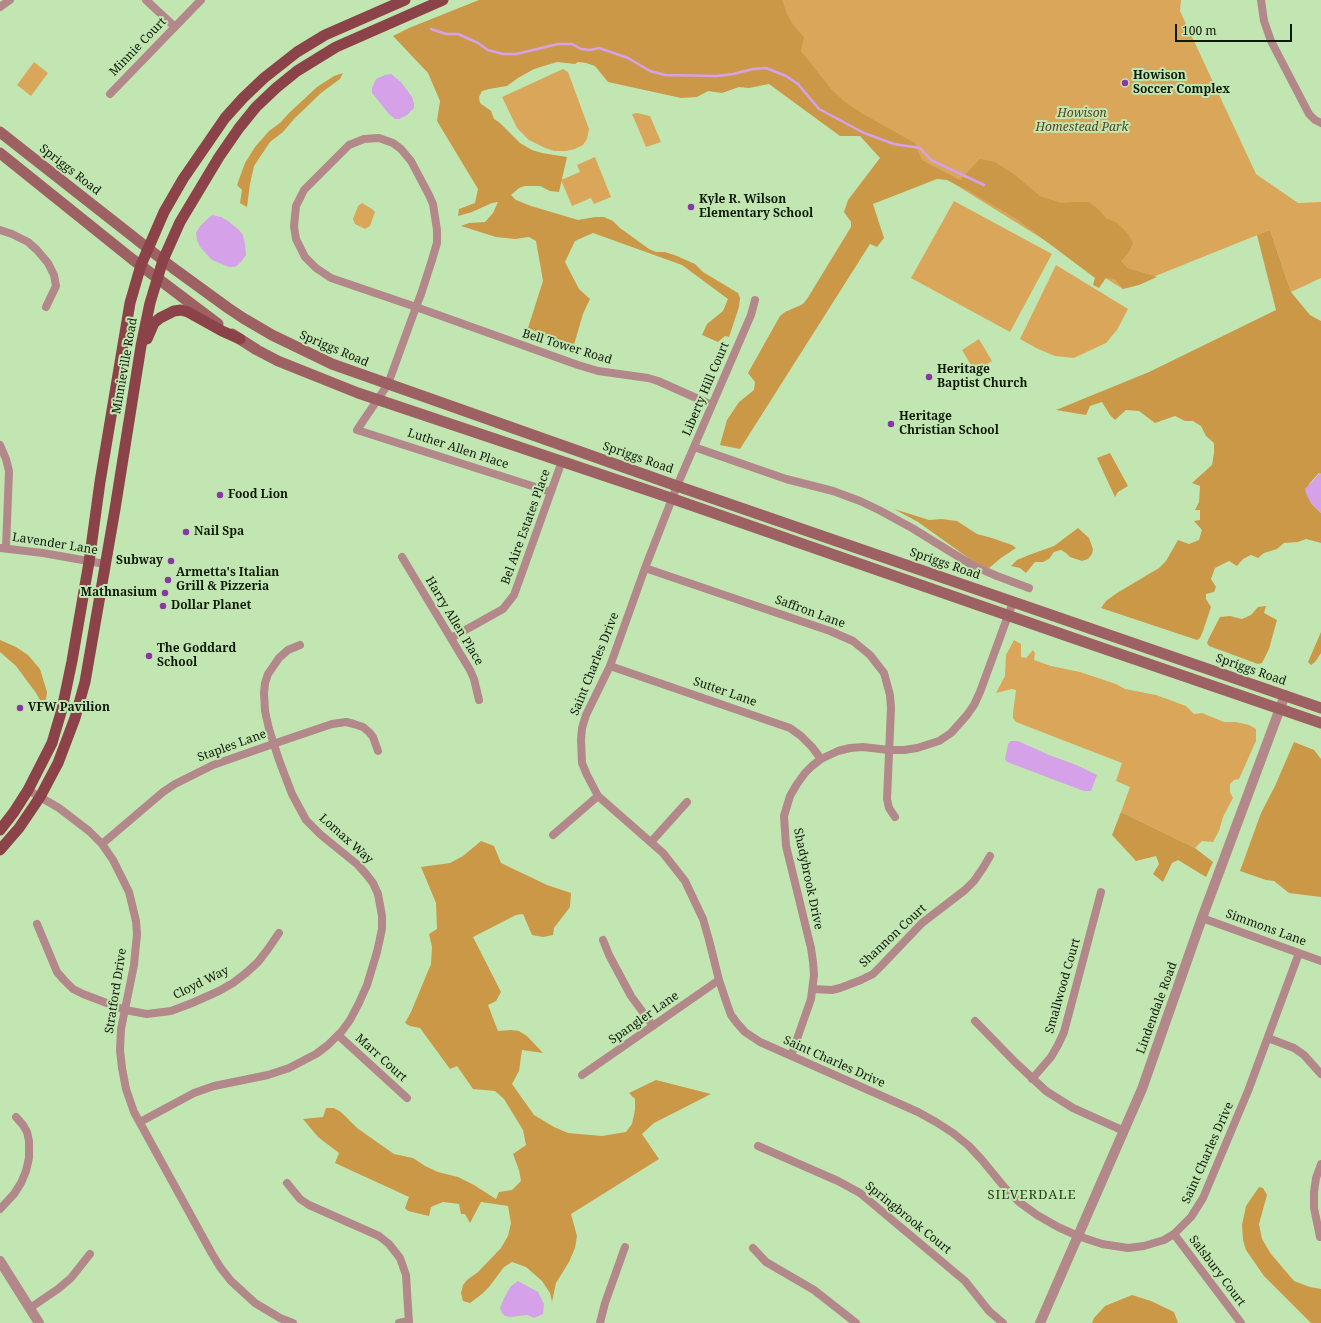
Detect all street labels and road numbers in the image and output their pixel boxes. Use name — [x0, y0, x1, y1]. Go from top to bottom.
street label: Minnie Court — [107, 15, 169, 79]
street label: Spriggs Road — [37, 142, 103, 198]
street label: Minnieville Road — [109, 317, 141, 415]
street label: Bell Tower Road — [520, 327, 614, 367]
street label: Spriggs Road — [297, 328, 371, 370]
street label: Liberty Hill Court — [680, 340, 732, 438]
street label: Luther Allen Place — [406, 426, 510, 472]
street label: Spriggs Road — [601, 439, 675, 477]
street label: Bel Aire Estates Place — [498, 467, 554, 587]
street label: Lavender Lane — [11, 530, 99, 558]
street label: Spriggs Road — [908, 545, 982, 583]
street label: Harry Allen Place — [422, 574, 486, 668]
street label: Saffron Lane — [773, 593, 847, 631]
street label: Saint Charles Drive — [568, 610, 622, 718]
street label: Spriggs Road — [1214, 651, 1288, 689]
street label: Sutter Lane — [691, 674, 759, 710]
street label: Staples Lane — [196, 727, 268, 765]
street label: Lomax Way — [316, 811, 376, 867]
street label: Shadybrook Drive — [790, 827, 826, 931]
street label: Shannon Court — [857, 901, 929, 971]
street label: Simmons Lane — [1224, 907, 1308, 949]
street label: Smallwood Court — [1042, 937, 1084, 1035]
street label: Stratford Drive — [102, 947, 130, 1035]
street label: Lindendale Road — [1134, 960, 1180, 1056]
street label: Cloyd Way — [171, 963, 231, 1003]
street label: Spangler Lane — [606, 989, 682, 1047]
street label: Marr Court — [352, 1031, 410, 1085]
street label: Saint Charles Drive — [781, 1033, 887, 1091]
street label: Saint Charles Drive — [1179, 1100, 1237, 1206]
street label: Springbrook Court — [862, 1179, 954, 1257]
street label: Salsbury Court — [1186, 1233, 1248, 1309]

